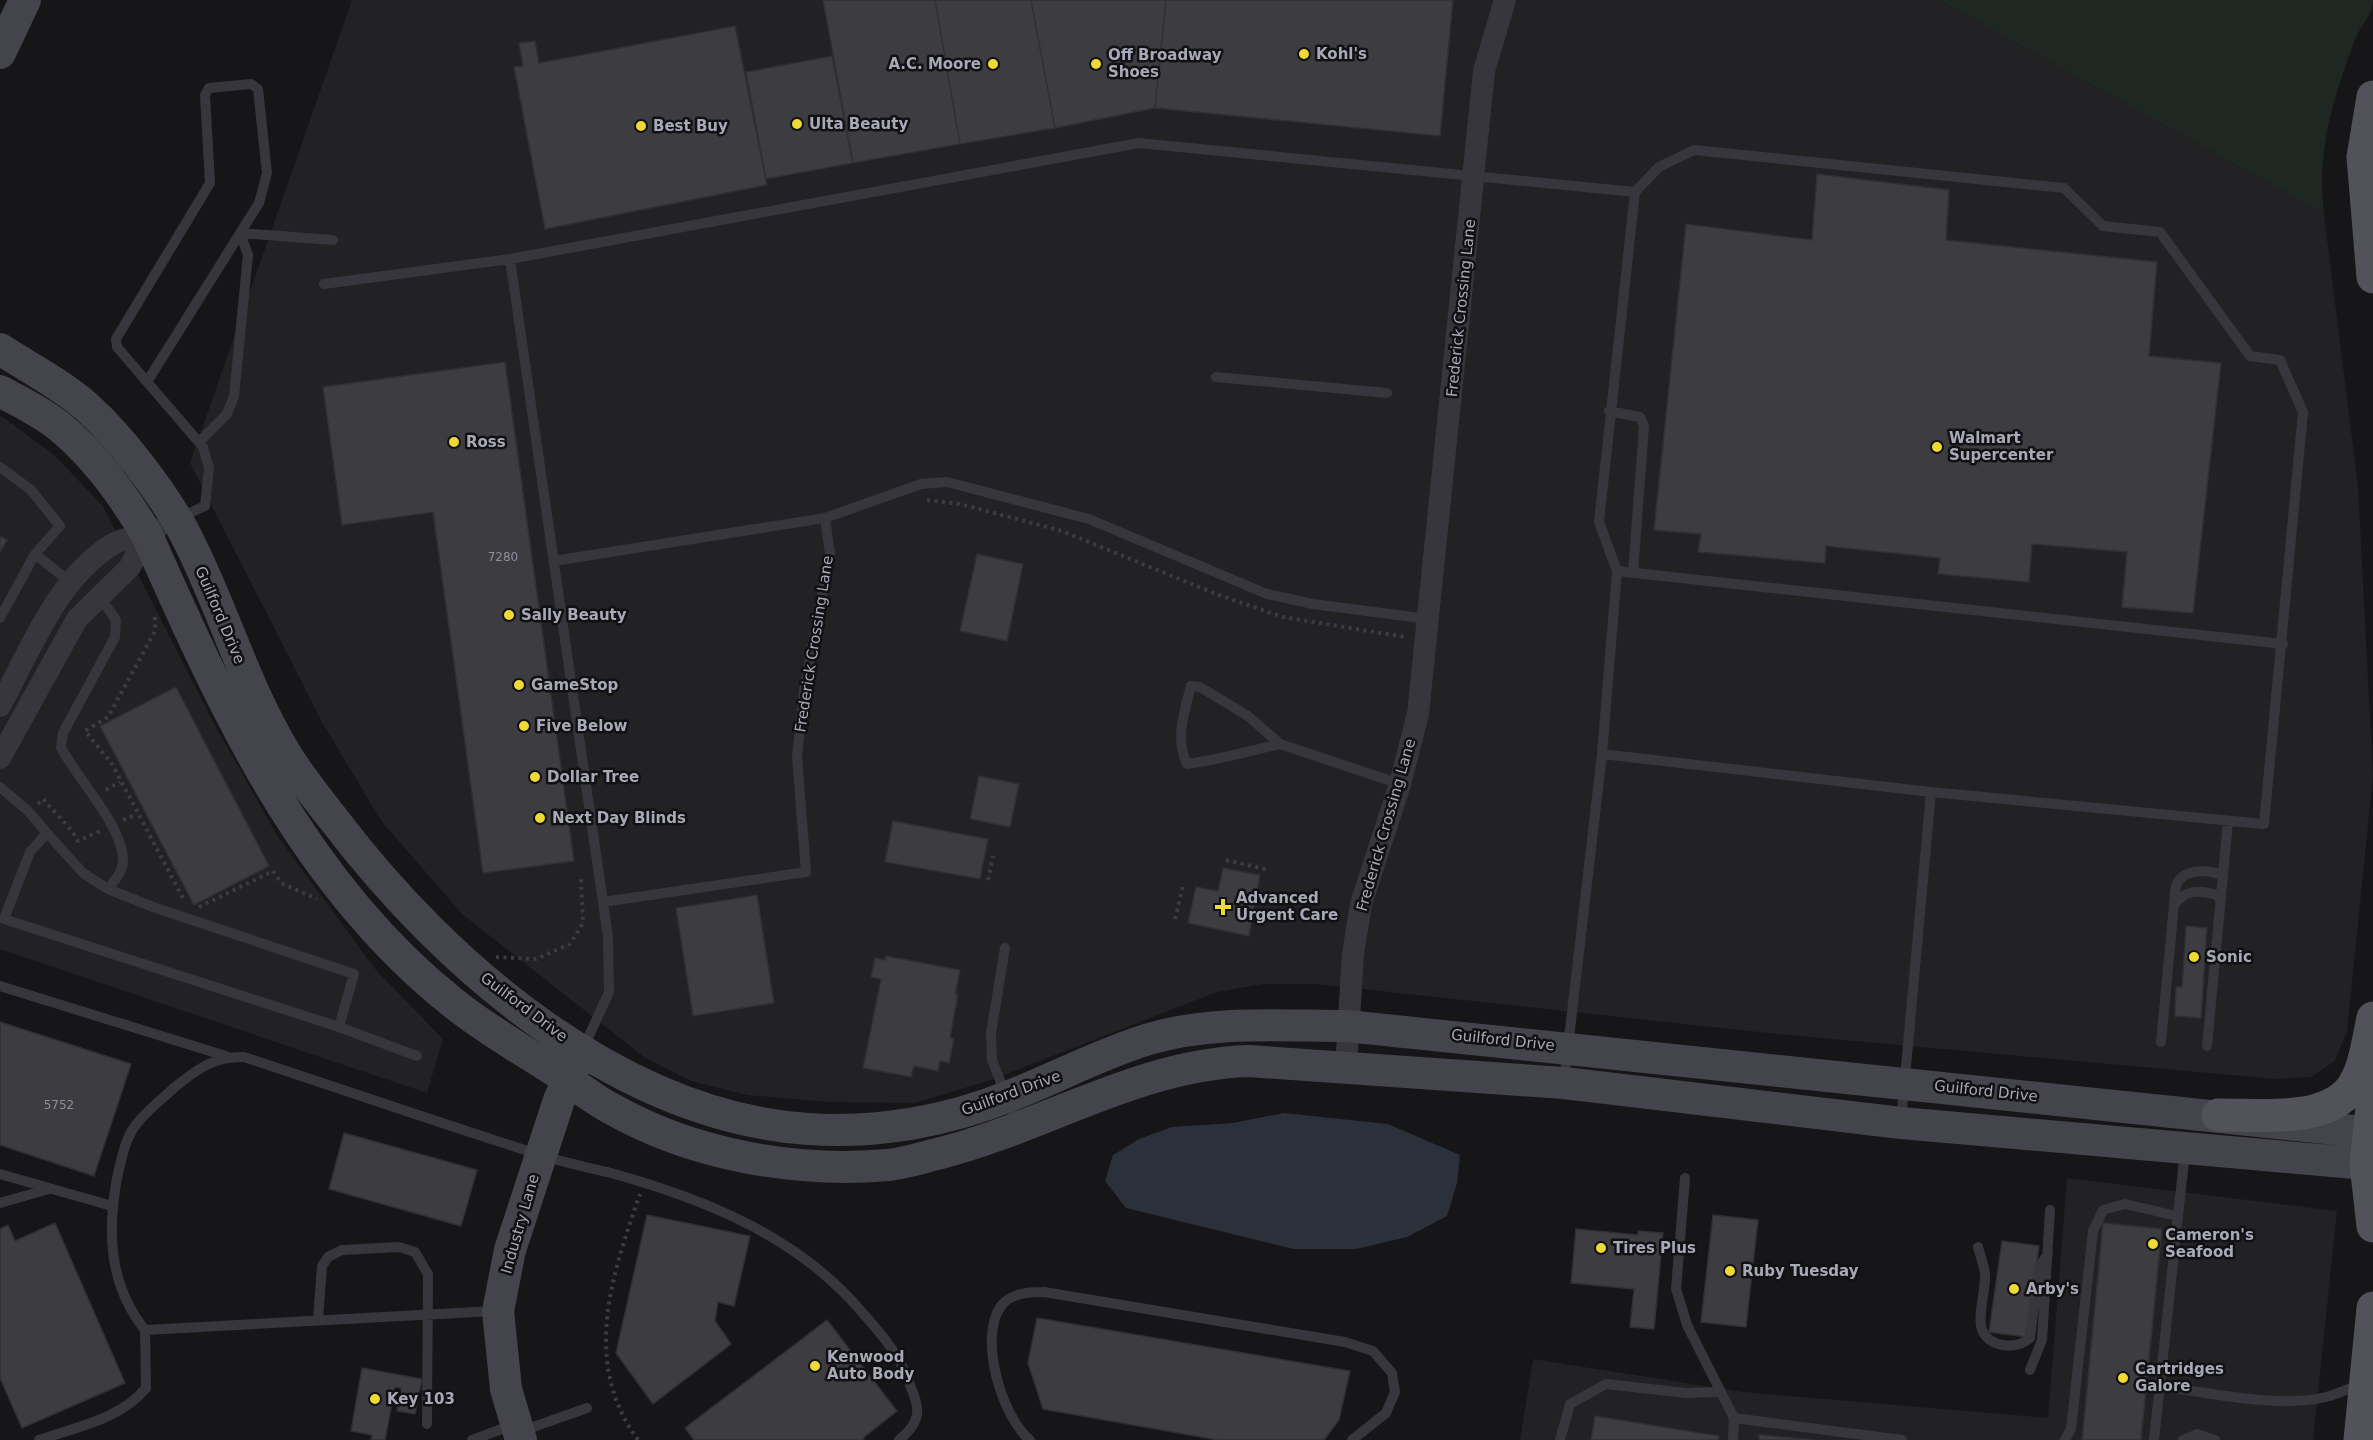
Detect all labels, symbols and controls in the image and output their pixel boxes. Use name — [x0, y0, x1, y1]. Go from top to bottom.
place label: Kohl's — [1316, 45, 1367, 63]
place label: Off Broadway Shoes — [1108, 46, 1222, 81]
marker: Kohl's — [1297, 47, 1311, 61]
place label: A.C. Moore — [888, 55, 981, 73]
marker: A.C. Moore — [986, 57, 1000, 71]
marker: Off Broadway Shoes — [1089, 57, 1103, 71]
place label: Ulta Beauty — [809, 115, 908, 133]
place label: Best Buy — [653, 117, 728, 135]
marker: Ulta Beauty — [790, 117, 804, 131]
marker: Best Buy — [634, 119, 648, 133]
street label: Frederick Crossing Lane — [1443, 218, 1479, 398]
place label: Walmart Supercenter — [1949, 429, 2054, 464]
place label: Ross — [466, 433, 506, 451]
marker: Ross — [447, 435, 461, 449]
marker: Walmart Supercenter — [1930, 440, 1944, 454]
house number: 7280 — [488, 550, 518, 564]
street label: Frederick Crossing Lane — [791, 554, 837, 734]
street label: Guilford Drive — [191, 564, 249, 666]
place label: Sally Beauty — [521, 606, 627, 624]
marker: Sally Beauty — [502, 608, 516, 622]
place label: GameStop — [531, 676, 619, 694]
marker: GameStop — [512, 678, 526, 692]
place label: Five Below — [536, 717, 628, 735]
marker: Five Below — [517, 719, 531, 733]
street label: Frederick Crossing Lane — [1353, 737, 1419, 913]
place label: Dollar Tree — [547, 768, 639, 786]
marker: Dollar Tree — [528, 770, 542, 784]
place label: Next Day Blinds — [552, 809, 686, 827]
marker: Next Day Blinds — [533, 811, 547, 825]
place label: Advanced Urgent Care — [1236, 889, 1338, 924]
marker: Advanced Urgent Care — [1214, 898, 1232, 916]
place label: Sonic — [2206, 948, 2252, 966]
marker: Sonic — [2187, 950, 2201, 964]
street label: Guilford Drive — [477, 968, 571, 1046]
street label: Guilford Drive — [1450, 1026, 1556, 1054]
street label: Guilford Drive — [959, 1067, 1063, 1119]
street label: Guilford Drive — [1933, 1077, 2039, 1105]
house number: 5752 — [44, 1098, 74, 1112]
street label: Industry Lane — [497, 1172, 543, 1276]
place label: Cameron's Seafood — [2165, 1226, 2254, 1261]
marker: Cameron's Seafood — [2146, 1237, 2160, 1251]
place label: Tires Plus — [1613, 1239, 1696, 1257]
marker: Tires Plus — [1594, 1241, 1608, 1255]
place label: Ruby Tuesday — [1742, 1262, 1859, 1280]
marker: Ruby Tuesday — [1723, 1264, 1737, 1278]
place label: Arby's — [2026, 1280, 2079, 1298]
marker: Arby's — [2007, 1282, 2021, 1296]
place label: Kenwood Auto Body — [827, 1348, 914, 1383]
marker: Kenwood Auto Body — [808, 1359, 822, 1373]
place label: Cartridges Galore — [2135, 1360, 2224, 1395]
marker: Cartridges Galore — [2116, 1371, 2130, 1385]
place label: Key 103 — [387, 1390, 455, 1408]
marker: Key 103 — [368, 1392, 382, 1406]

